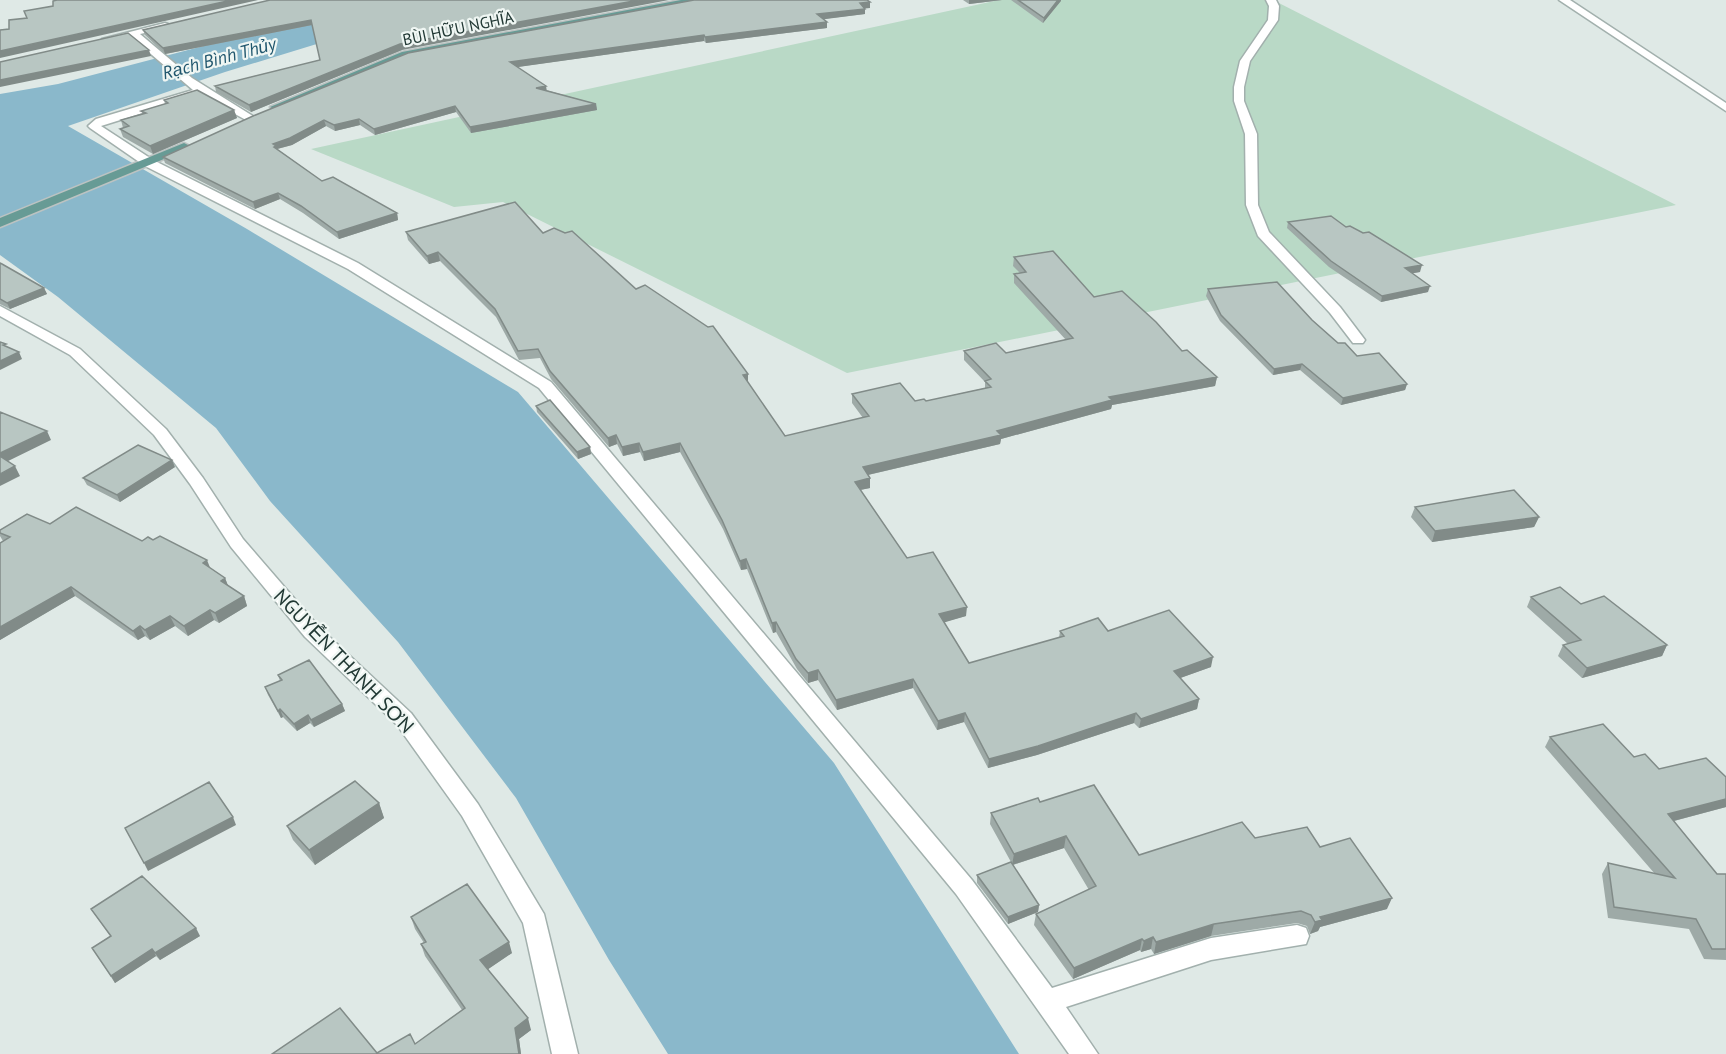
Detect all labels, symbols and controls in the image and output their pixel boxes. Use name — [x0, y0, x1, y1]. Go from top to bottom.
street label: BÙI HỮU NGHĨA — [401, 6, 516, 50]
water label: Rạch Bình Thủy — [160, 31, 279, 84]
street label: NGUYỄN THANH SƠN — [268, 583, 420, 739]

